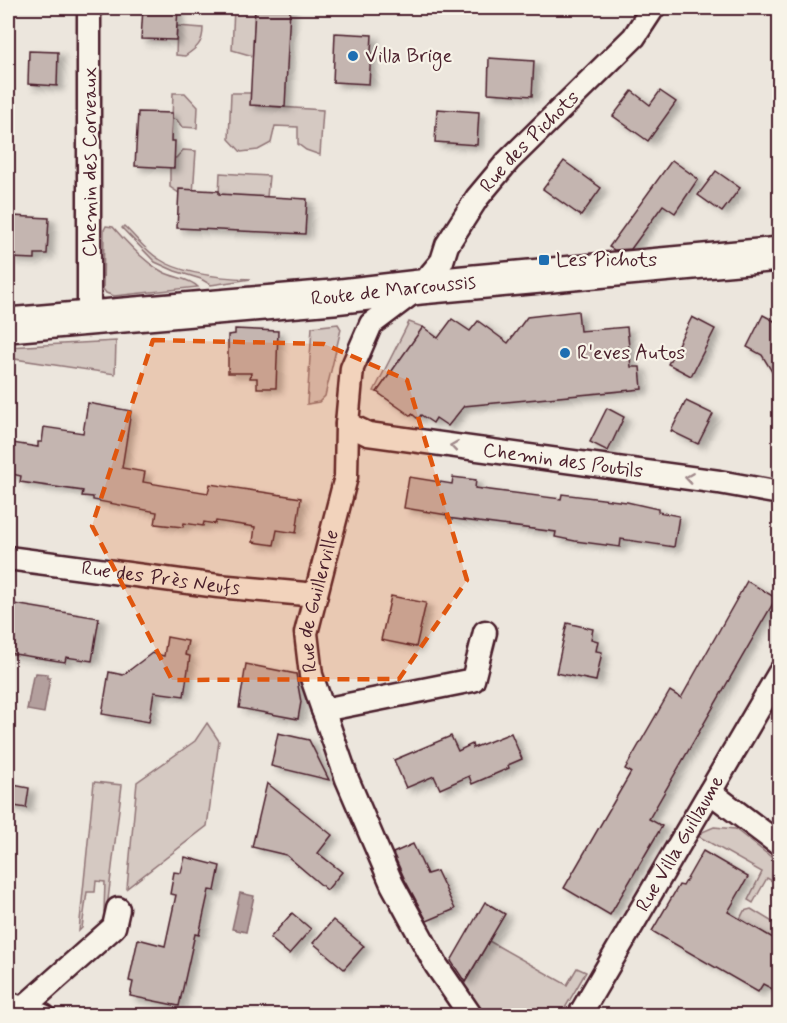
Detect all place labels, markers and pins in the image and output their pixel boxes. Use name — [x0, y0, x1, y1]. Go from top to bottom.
place label: Villa Brige — [365, 43, 452, 71]
marker: Villa Brige — [346, 49, 360, 63]
place label: Les Pichots — [556, 247, 657, 274]
marker: Les Pichots — [537, 253, 551, 267]
place label: R'eves Autos — [577, 340, 685, 367]
marker: R'eves Autos — [558, 346, 572, 360]

